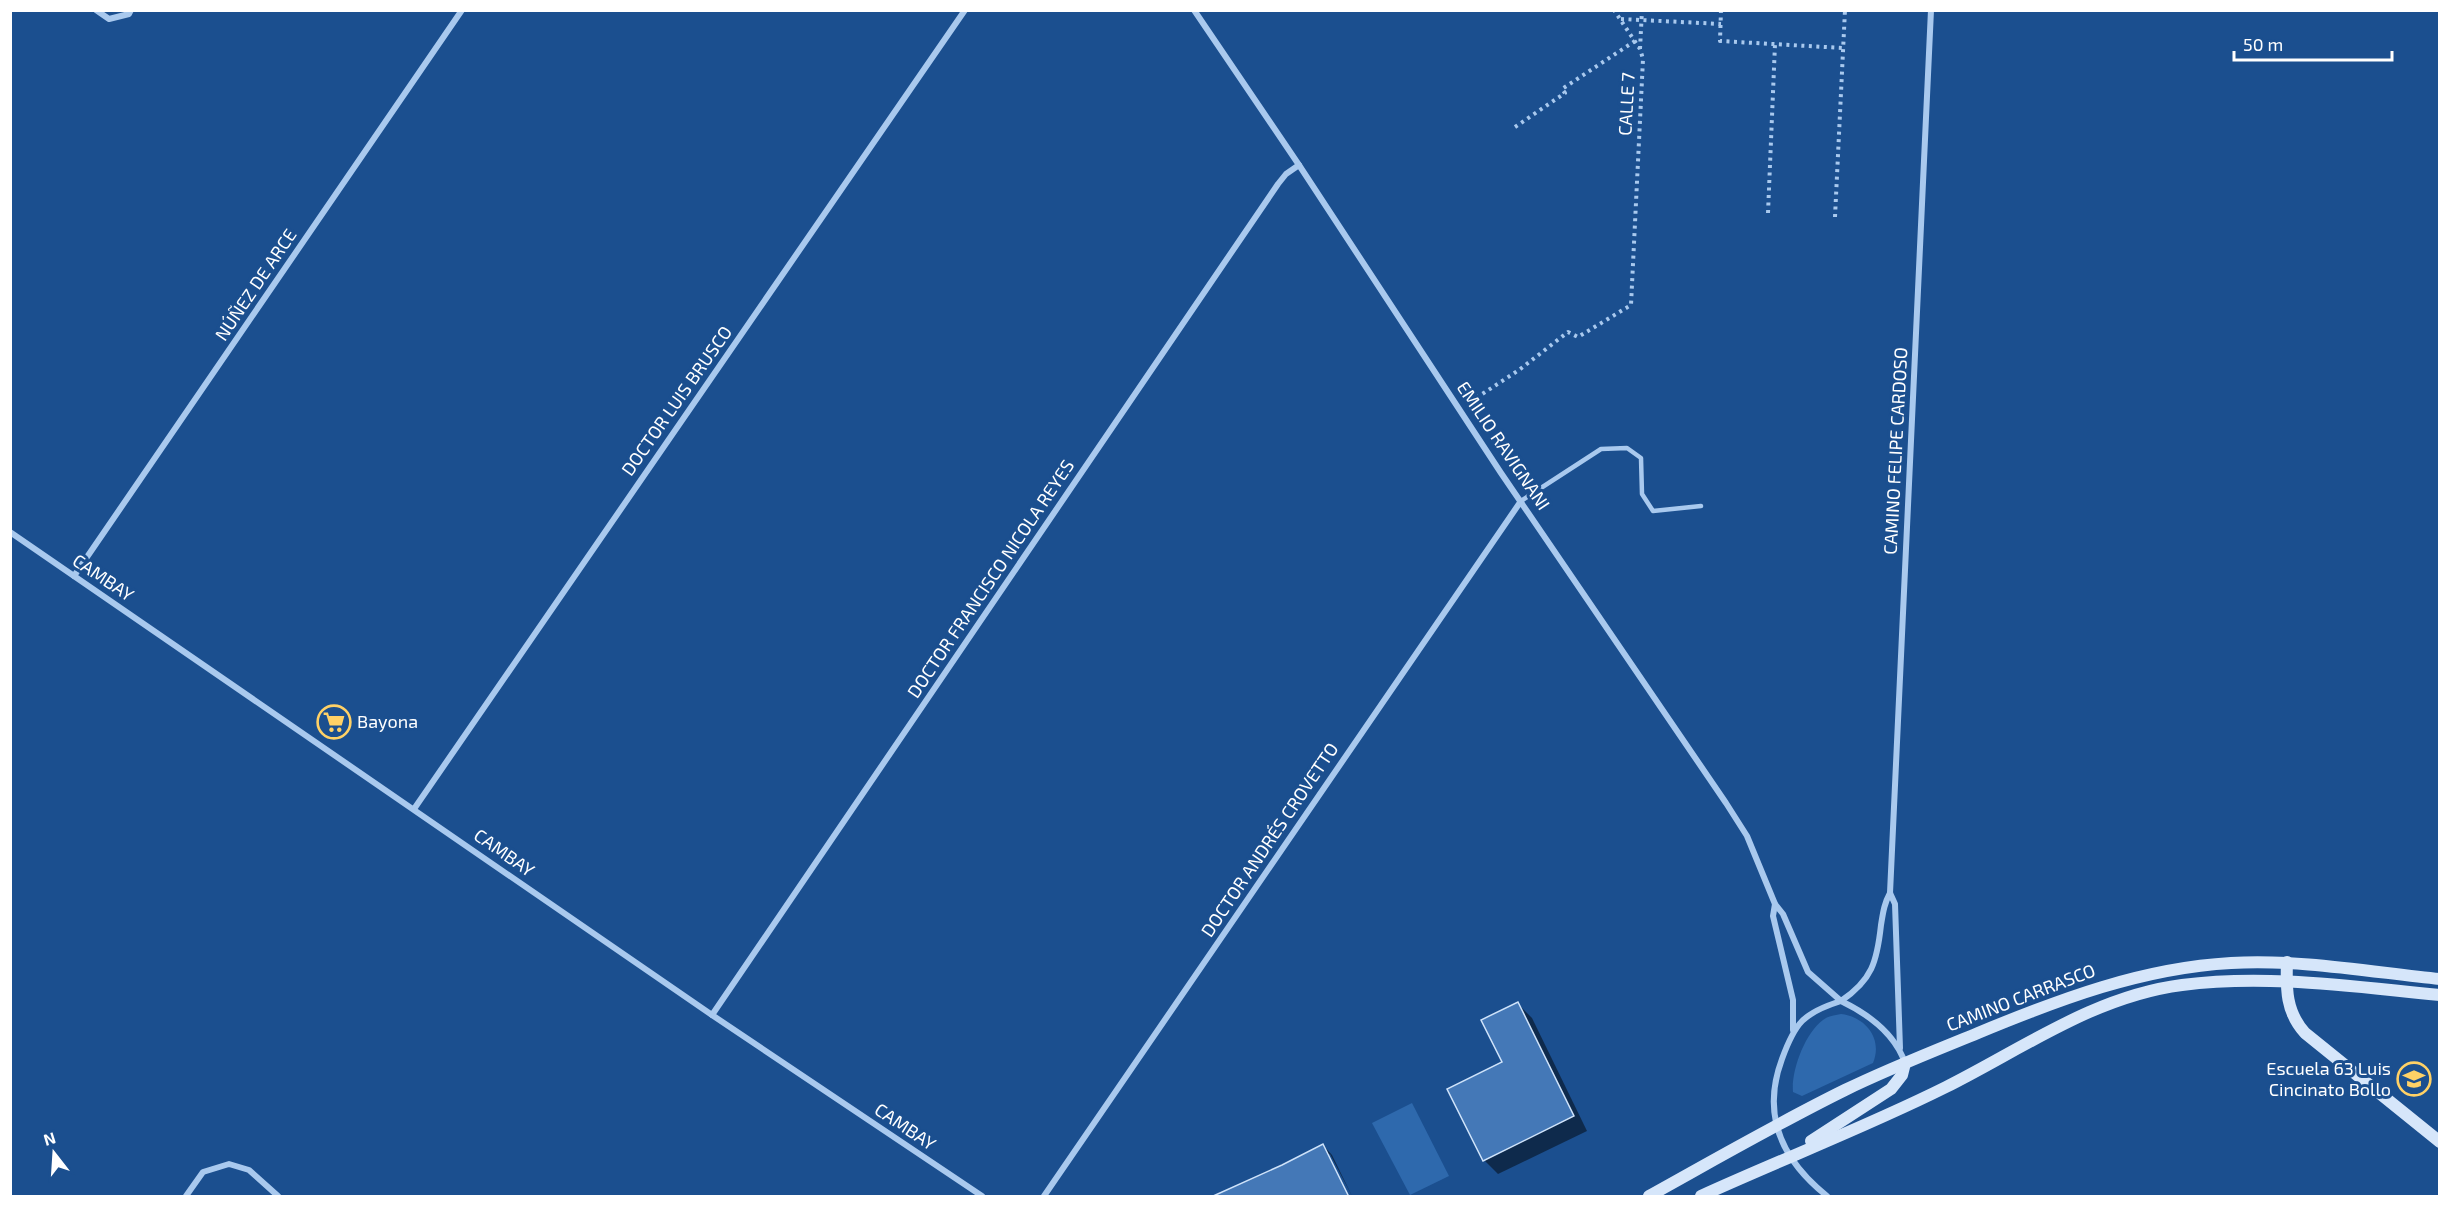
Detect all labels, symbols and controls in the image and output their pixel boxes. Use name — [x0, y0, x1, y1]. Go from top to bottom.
scale bar — [2234, 24, 2392, 62]
text: 50 m — [2243, 33, 2283, 55]
street label: CALLE 7 — [1613, 72, 1639, 136]
street label: NÚÑEZ DE ARCE — [210, 224, 301, 344]
street label: DOCTOR LUIS BRUSCO — [616, 321, 736, 480]
street label: CAMINO FELIPE CARDOSO — [1879, 347, 1911, 555]
street label: EMILIO RAVIGNANI — [1453, 377, 1555, 514]
street label: DOCTOR FRANCISCO NICOLA REYES — [902, 455, 1078, 702]
street label: CAMBAY — [69, 549, 139, 606]
supermarket icon: Bayona — [316, 704, 352, 740]
place label: Bayona — [357, 710, 418, 732]
street label: DOCTOR ANDRÉS CROVETTO — [1196, 738, 1342, 941]
street label: CAMBAY — [470, 823, 540, 881]
street label: CAMINO CARRASCO — [1943, 959, 2098, 1036]
place label: Escuela 63 Luis Cincinato Bollo — [2266, 1057, 2391, 1100]
school or university icon: Escuela 63 Luis Cincinato Bollo — [2396, 1061, 2432, 1097]
street label: CAMBAY — [871, 1098, 941, 1155]
north arrow — [24, 1123, 84, 1183]
text: N — [41, 1127, 58, 1149]

